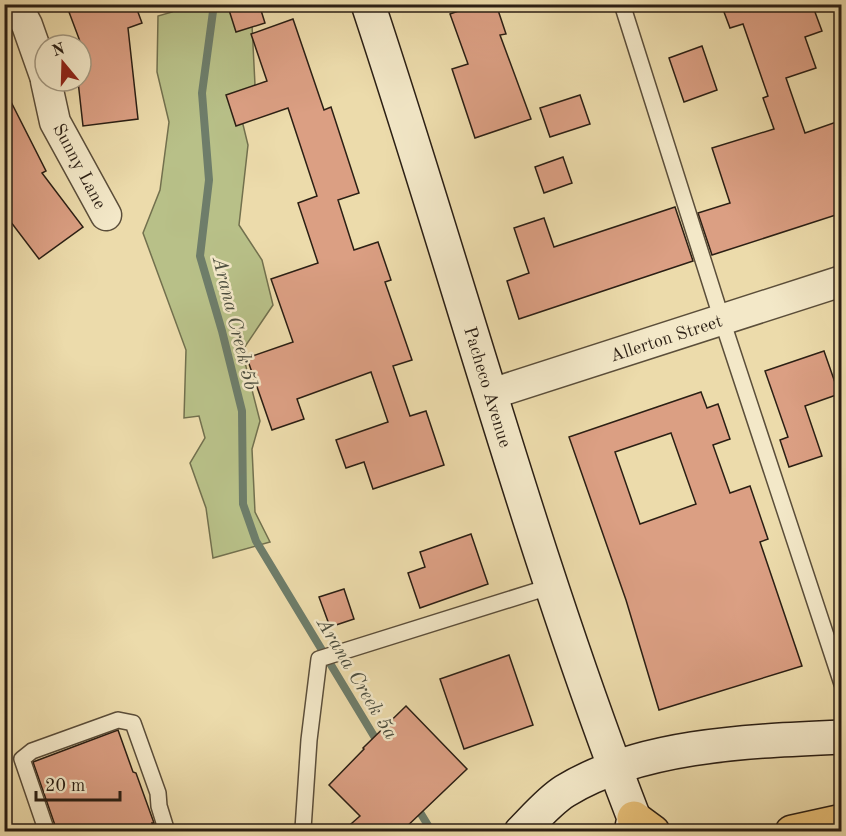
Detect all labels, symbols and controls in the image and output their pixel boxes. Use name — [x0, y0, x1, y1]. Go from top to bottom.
north arrow — [33, 33, 93, 93]
text: N — [50, 41, 68, 60]
street label: Sunny Lane — [49, 121, 109, 212]
water label: Arana Creek 5b — [208, 254, 260, 392]
street label: Allerton Street — [608, 312, 725, 366]
street label: Pacheco Avenue — [460, 325, 514, 450]
water label: Arana Creek 5a — [312, 614, 400, 743]
scale bar — [36, 764, 120, 802]
text: 20 m — [45, 777, 85, 795]

